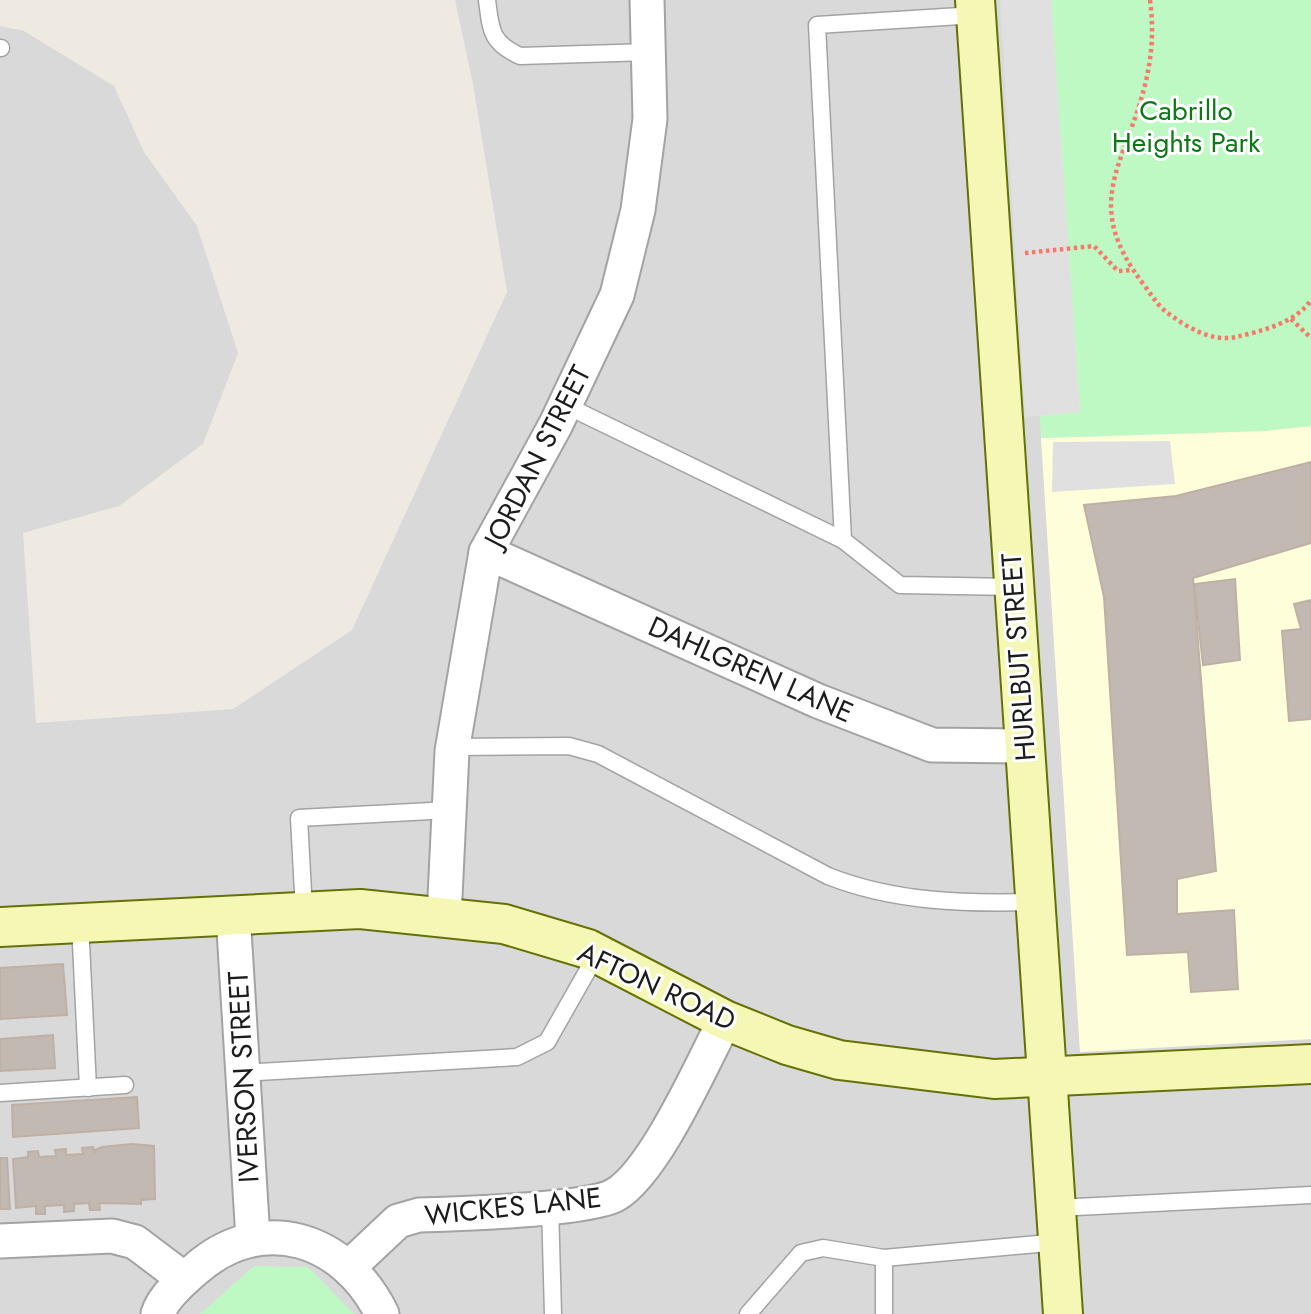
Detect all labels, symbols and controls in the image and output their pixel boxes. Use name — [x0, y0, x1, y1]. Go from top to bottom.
park label: Cabrillo Heights Park — [1112, 90, 1261, 163]
street label: JORDAN STREET — [472, 358, 601, 558]
street label: HURLBUT STREET — [991, 552, 1046, 762]
street label: DAHLGREN LANE — [642, 606, 860, 733]
street label: AFTON ROAD — [571, 932, 742, 1041]
street label: IVERSON STREET — [217, 970, 270, 1184]
street label: WICKES LANE — [423, 1177, 604, 1236]

